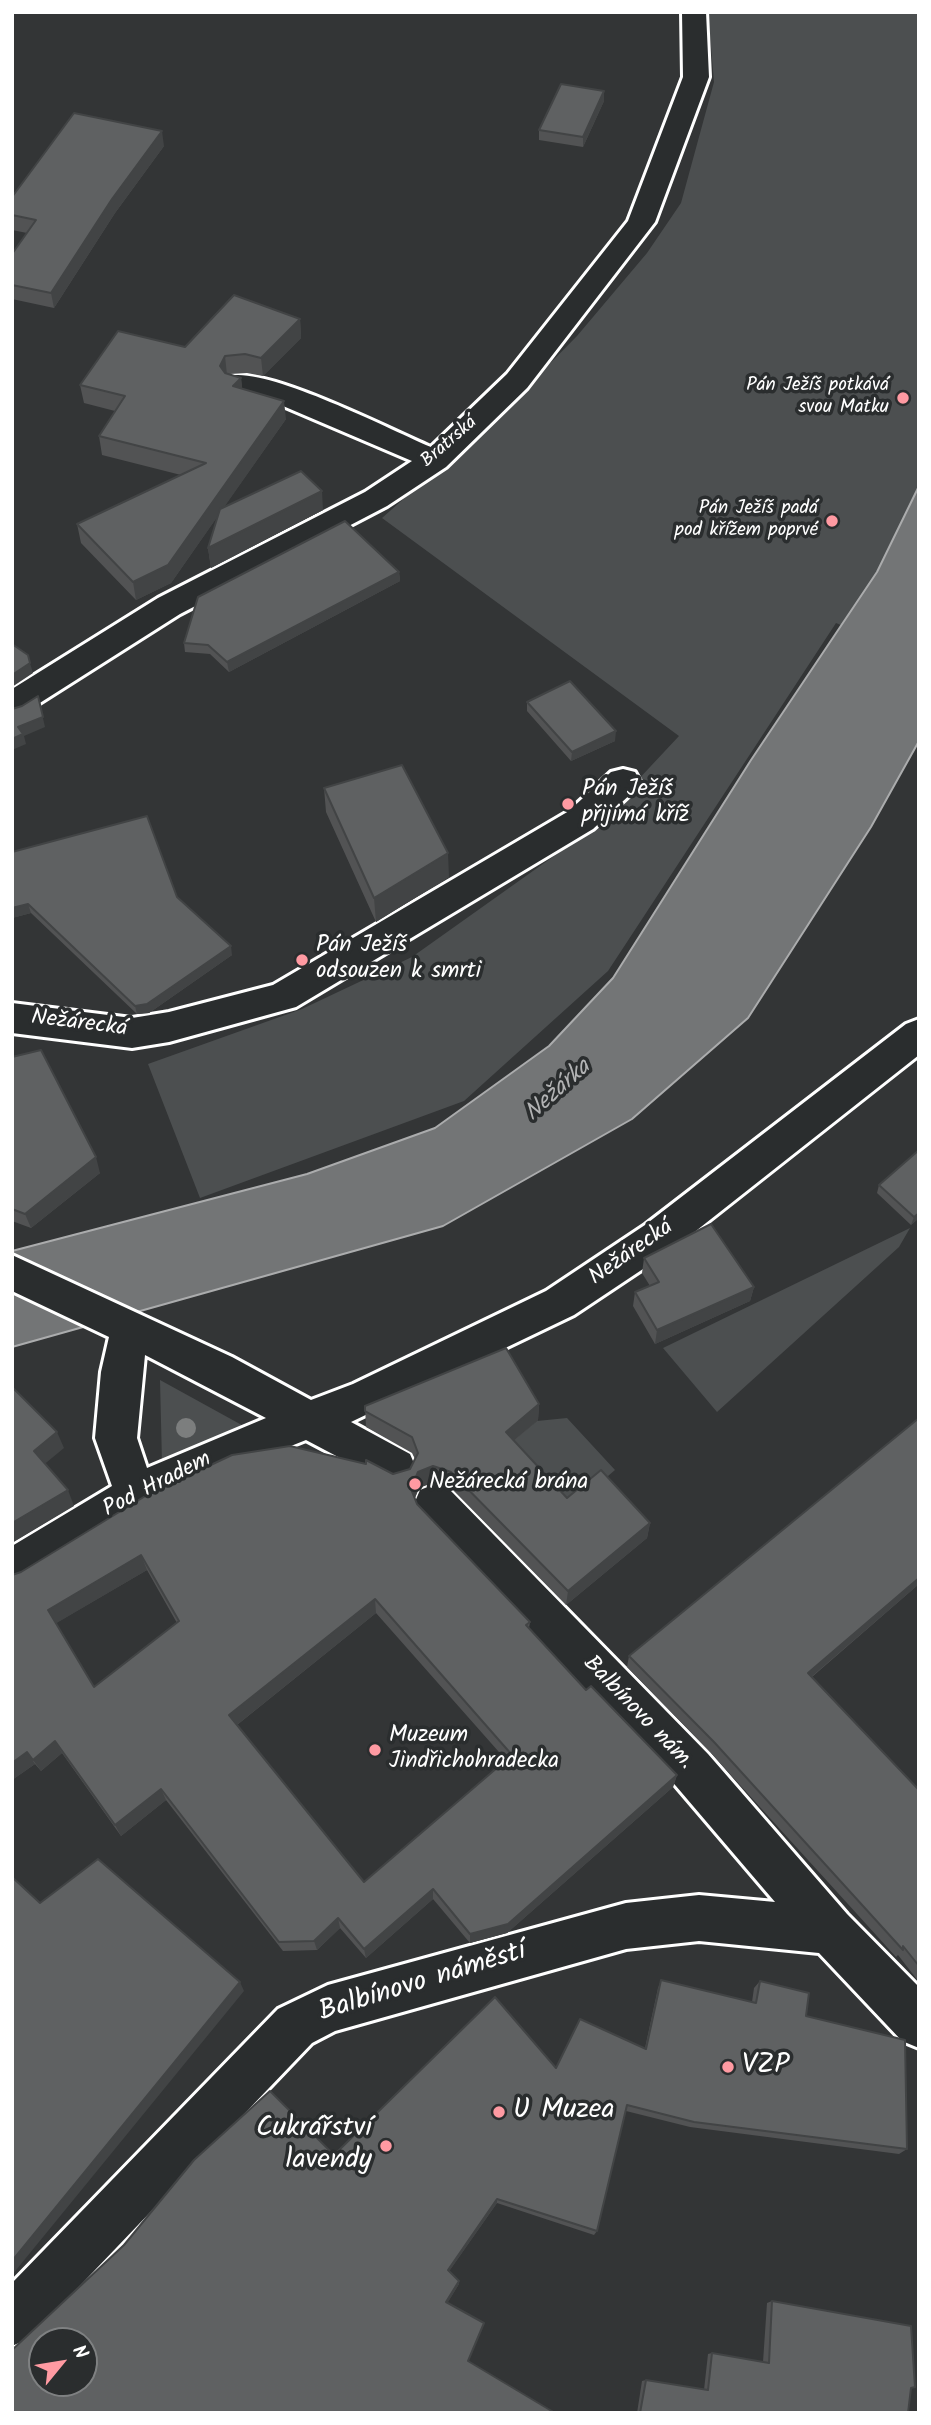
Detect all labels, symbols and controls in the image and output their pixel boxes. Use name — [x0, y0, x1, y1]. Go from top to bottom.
place label: Pán Ježíš potkává svou Matku — [746, 376, 889, 420]
marker: Pán Ježíš potkává svou Matku — [895, 390, 911, 406]
street label: Bratrská — [417, 412, 483, 474]
place label: Pán Ježíš padá pod křížem poprvé — [675, 499, 818, 543]
marker: Pán Ježíš padá pod křížem poprvé — [824, 513, 840, 529]
place label: Pán Ježíš přijímá kříž — [582, 777, 689, 831]
marker: Pán Ježíš přijímá kříž — [560, 796, 576, 812]
place label: Pán Ježíš odsouzen k smrti — [316, 933, 481, 987]
marker: Pán Ježíš odsouzen k smrti — [294, 952, 310, 968]
street label: Nežárecká — [29, 1005, 129, 1045]
water label: Nežárka — [520, 1055, 598, 1129]
street label: Nežárecká — [585, 1215, 679, 1293]
street label: Pod Hradem — [99, 1447, 217, 1525]
place label: Nežárecká brána — [429, 1470, 588, 1498]
marker: Nežárecká brána — [407, 1476, 423, 1492]
street label: Balbínovo nám. — [576, 1651, 698, 1777]
place label: Muzeum Jindřichohradecka — [389, 1723, 559, 1777]
marker: Muzeum Jindřichohradecka — [367, 1742, 383, 1758]
street label: Balbínovo náměstí — [315, 1937, 531, 2031]
place label: VZP — [742, 2050, 789, 2084]
marker: VZP — [720, 2059, 736, 2075]
place label: U Muzea — [513, 2095, 615, 2129]
marker: U Muzea — [491, 2104, 507, 2120]
place label: Cukrářství lavendy — [256, 2113, 372, 2179]
marker: Cukrářství lavendy — [378, 2138, 394, 2154]
north arrow — [28, 2327, 98, 2397]
text: N — [63, 2340, 95, 2365]

